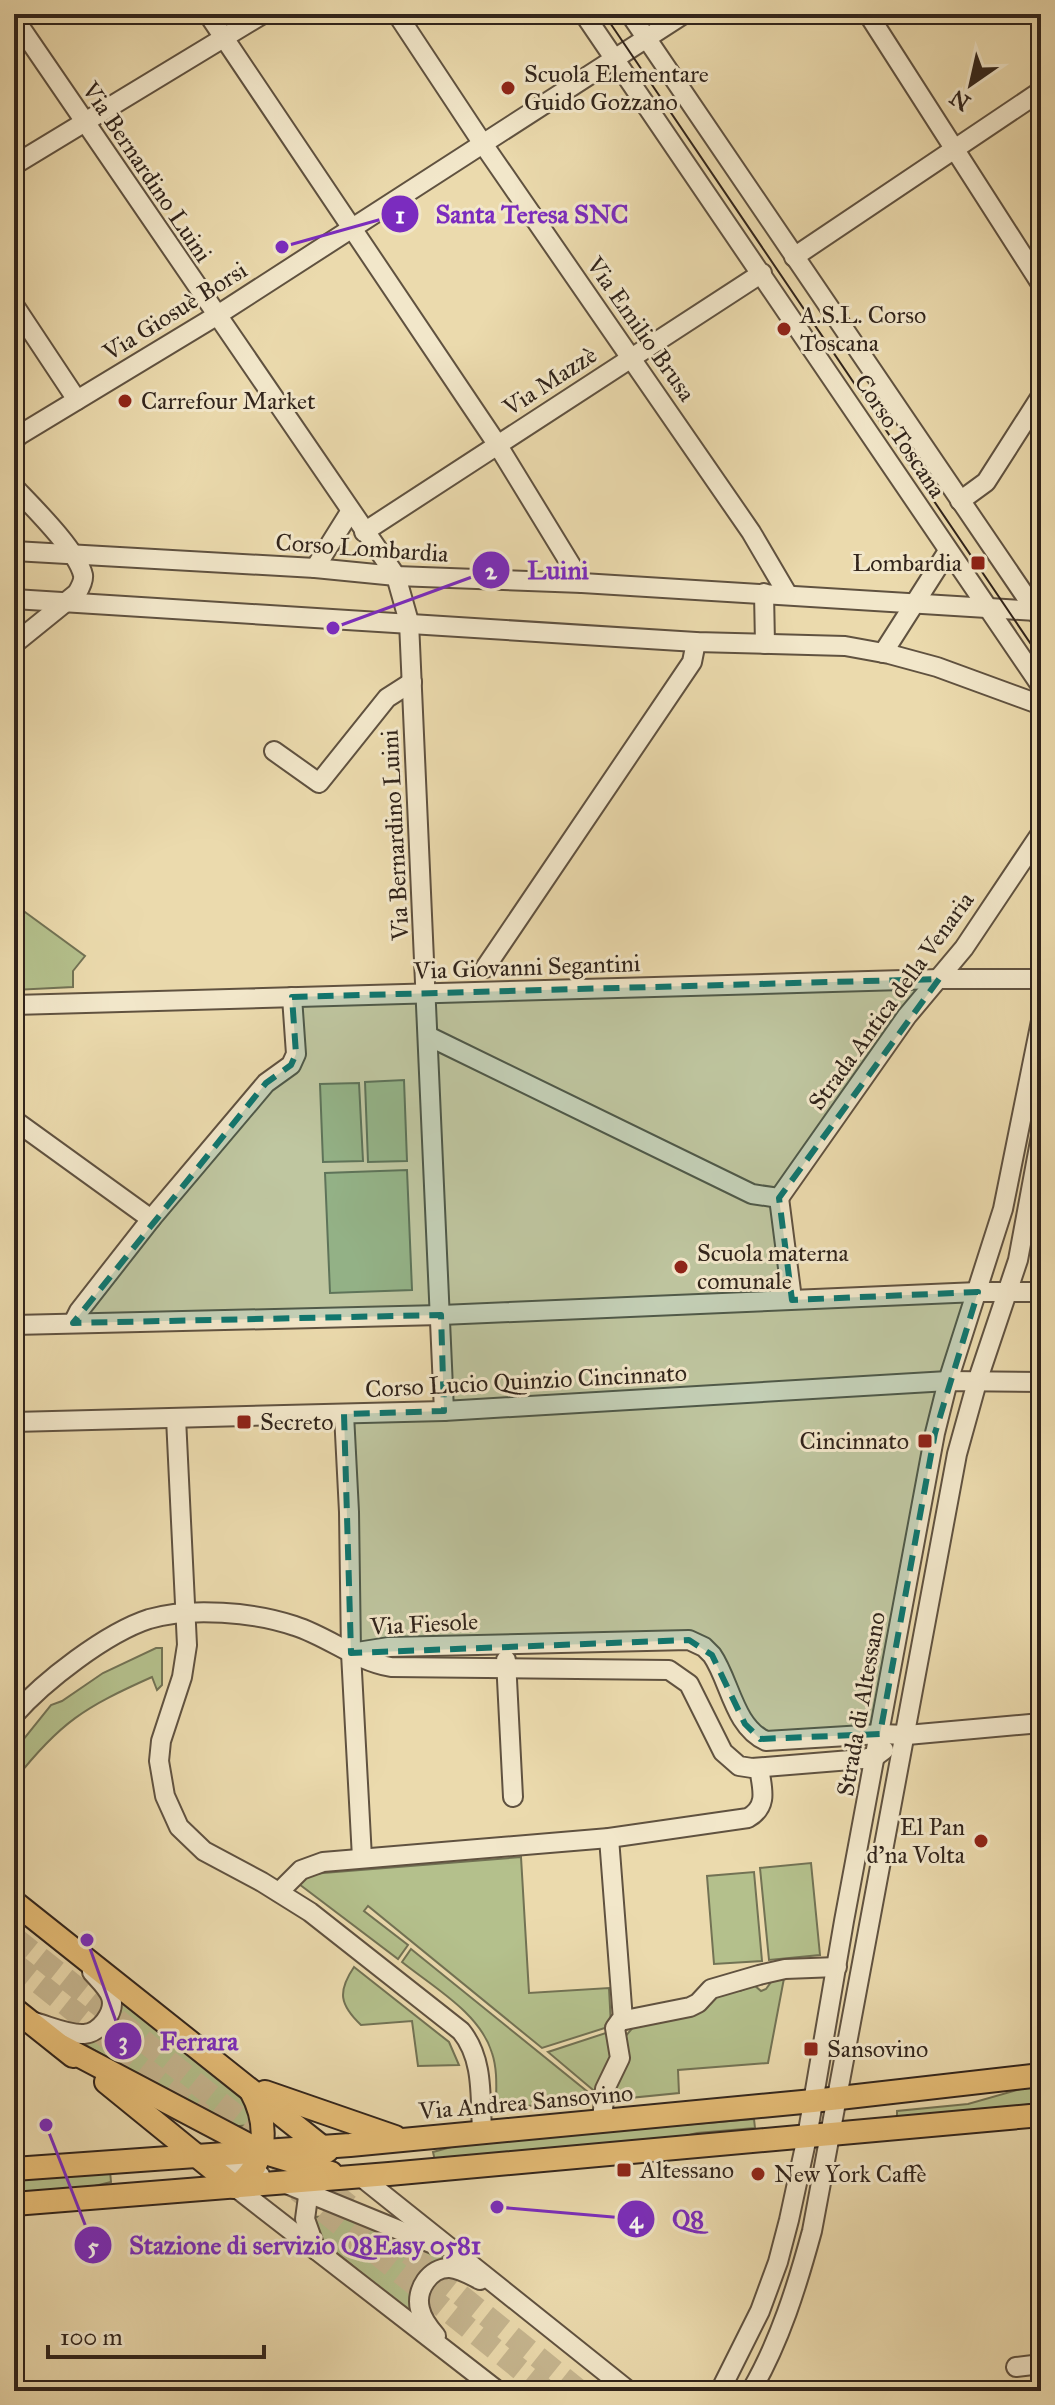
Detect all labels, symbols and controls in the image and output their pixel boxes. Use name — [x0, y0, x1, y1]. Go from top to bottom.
north arrow — [931, 44, 1011, 124]
place label: Scuola Elementare Guido Gozzano — [524, 59, 709, 117]
street label: Via Bernardino Luini — [75, 75, 219, 268]
marker: Scuola Elementare Guido Gozzano — [499, 79, 517, 97]
text: N — [945, 84, 975, 117]
callout: Santa Teresa SNC — [380, 189, 645, 239]
text: Santa Teresa SNC — [435, 198, 629, 230]
text: 1 — [395, 200, 405, 230]
street label: Via Emilio Brusa — [580, 250, 702, 408]
street label: Via Giosuè Borsi — [97, 255, 253, 368]
place label: A.S.L. Corso Toscana — [799, 300, 926, 358]
marker: A.S.L. Corso Toscana — [775, 320, 793, 338]
street label: Via Mazzè — [497, 340, 602, 423]
street label: Corso Toscana — [848, 368, 953, 504]
place label: Carrefour Market — [141, 386, 316, 416]
marker: Carrefour Market — [116, 392, 134, 410]
street label: Corso Lombardia — [275, 527, 450, 569]
callout: Luini — [471, 545, 604, 595]
place label: Lombardia — [853, 548, 963, 578]
text: Luini — [527, 554, 590, 586]
marker: Lombardia — [969, 554, 987, 572]
text: 2 — [485, 556, 498, 586]
street label: Via Bernardino Luini — [374, 728, 416, 942]
street label: Strada Antica della Venaria — [802, 885, 981, 1116]
street label: Via Giovanni Segantini — [412, 948, 641, 986]
place label: Scuola materna comunale — [697, 1238, 849, 1296]
marker: Scuola materna comunale — [672, 1258, 690, 1276]
street label: Corso Lucio Quinzio Cincinnato — [364, 1358, 688, 1404]
place label: Secreto — [260, 1407, 334, 1437]
marker: Secreto — [235, 1413, 253, 1431]
place label: Cincinnato — [799, 1426, 909, 1456]
marker: Cincinnato — [916, 1432, 934, 1450]
street label: Via Fiesole — [368, 1606, 479, 1642]
street label: Strada di Altessano — [830, 1610, 892, 1798]
place label: El Pan d'na Volta — [867, 1812, 966, 1870]
marker: El Pan d'na Volta — [972, 1832, 990, 1850]
callout: Ferrara — [103, 2016, 254, 2066]
text: Ferrara — [160, 2025, 239, 2057]
text: 3 — [118, 2026, 128, 2056]
place label: Sansovino — [827, 2034, 928, 2064]
marker: Sansovino — [802, 2040, 820, 2058]
street label: Via Andrea Sansovino — [417, 2078, 634, 2126]
place label: Altessano — [639, 2155, 734, 2185]
place label: New York Caffè — [774, 2159, 927, 2189]
marker: Altessano — [615, 2161, 633, 2179]
marker: New York Caffè — [749, 2165, 767, 2183]
callout: Q8 — [616, 2194, 721, 2244]
text: Q8 — [672, 2203, 709, 2235]
text: 4 — [629, 2205, 644, 2235]
callout: Stazione di servizio Q8Easy 0581 — [73, 2220, 497, 2270]
text: Stazione di servizio Q8Easy 0581 — [129, 2229, 481, 2261]
text: 5 — [87, 2231, 99, 2261]
scale bar — [48, 2309, 264, 2359]
text: 100 m — [60, 2322, 123, 2352]

